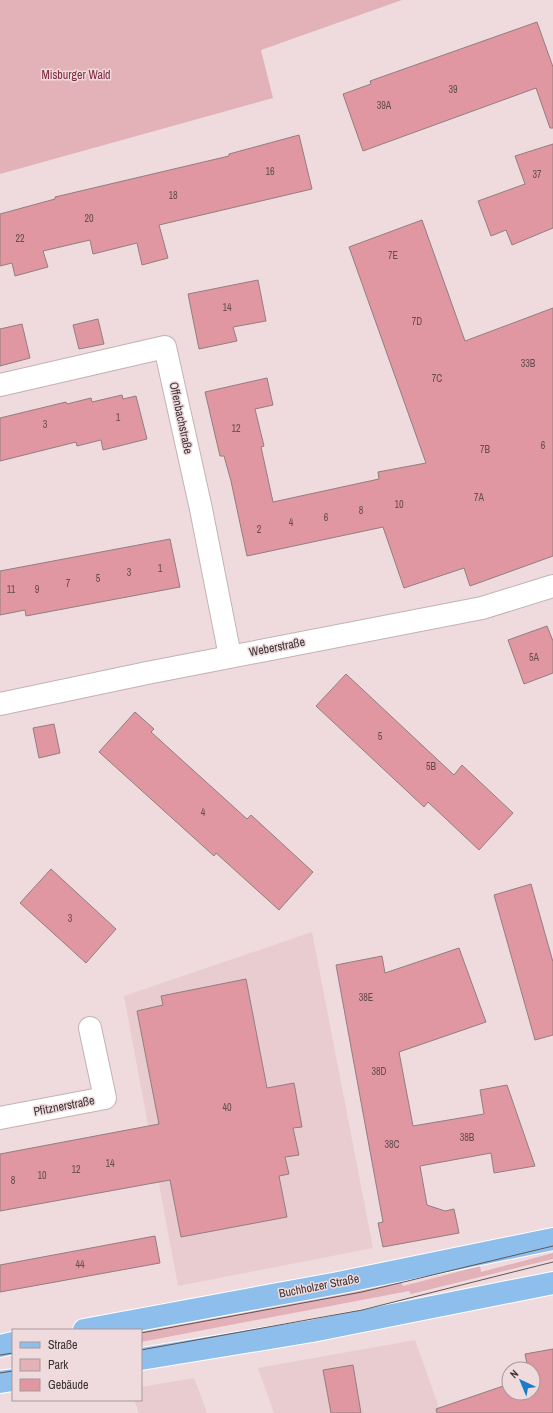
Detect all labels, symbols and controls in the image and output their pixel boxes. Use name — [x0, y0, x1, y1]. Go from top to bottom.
park label: Misburger Wald — [41, 67, 111, 83]
house number: 39 — [448, 83, 458, 96]
house number: 39A — [377, 99, 392, 112]
house number: 16 — [265, 165, 275, 178]
house number: 37 — [532, 168, 542, 181]
house number: 18 — [168, 189, 178, 202]
house number: 20 — [84, 212, 94, 225]
house number: 22 — [15, 232, 25, 245]
house number: 7E — [388, 249, 398, 262]
house number: 14 — [222, 301, 232, 314]
house number: 7D — [412, 315, 422, 328]
house number: 33B — [521, 357, 536, 370]
house number: 7C — [432, 372, 442, 385]
street label: Offenbachstraße — [166, 381, 196, 455]
house number: 1 — [116, 411, 121, 424]
house number: 3 — [43, 418, 48, 431]
house number: 12 — [231, 422, 241, 435]
house number: 6 — [541, 439, 546, 452]
house number: 7B — [480, 443, 491, 456]
house number: 7A — [474, 491, 485, 504]
house number: 10 — [394, 498, 404, 511]
house number: 8 — [359, 504, 364, 517]
house number: 6 — [324, 511, 329, 524]
house number: 4 — [289, 516, 294, 529]
house number: 2 — [257, 523, 262, 536]
house number: 1 — [158, 562, 163, 575]
house number: 3 — [127, 566, 132, 579]
house number: 5 — [96, 572, 101, 585]
house number: 7 — [66, 577, 71, 590]
house number: 11 — [7, 583, 16, 596]
house number: 9 — [35, 583, 40, 596]
street label: Weberstraße — [248, 634, 306, 660]
house number: 5A — [529, 651, 540, 664]
house number: 5 — [378, 730, 383, 743]
house number: 5B — [426, 760, 437, 773]
house number: 4 — [201, 806, 206, 819]
house number: 3 — [68, 912, 73, 925]
house number: 38E — [359, 991, 373, 1004]
house number: 38D — [371, 1065, 387, 1078]
street label: Pfitznerstraße — [32, 1092, 96, 1120]
house number: 40 — [222, 1101, 232, 1114]
house number: 38B — [460, 1131, 475, 1144]
house number: 38C — [384, 1138, 400, 1151]
house number: 14 — [105, 1157, 115, 1170]
house number: 12 — [71, 1163, 81, 1176]
house number: 10 — [37, 1169, 47, 1182]
house number: 8 — [11, 1174, 16, 1187]
house number: 44 — [75, 1258, 85, 1271]
street label: Buchholzer Straße — [277, 1270, 361, 1302]
legend — [12, 1329, 142, 1401]
text: Straße — [48, 1337, 78, 1353]
text: Park — [48, 1357, 68, 1373]
north arrow — [501, 1361, 541, 1401]
text: N — [507, 1367, 521, 1381]
text: Gebäude — [48, 1377, 89, 1393]

